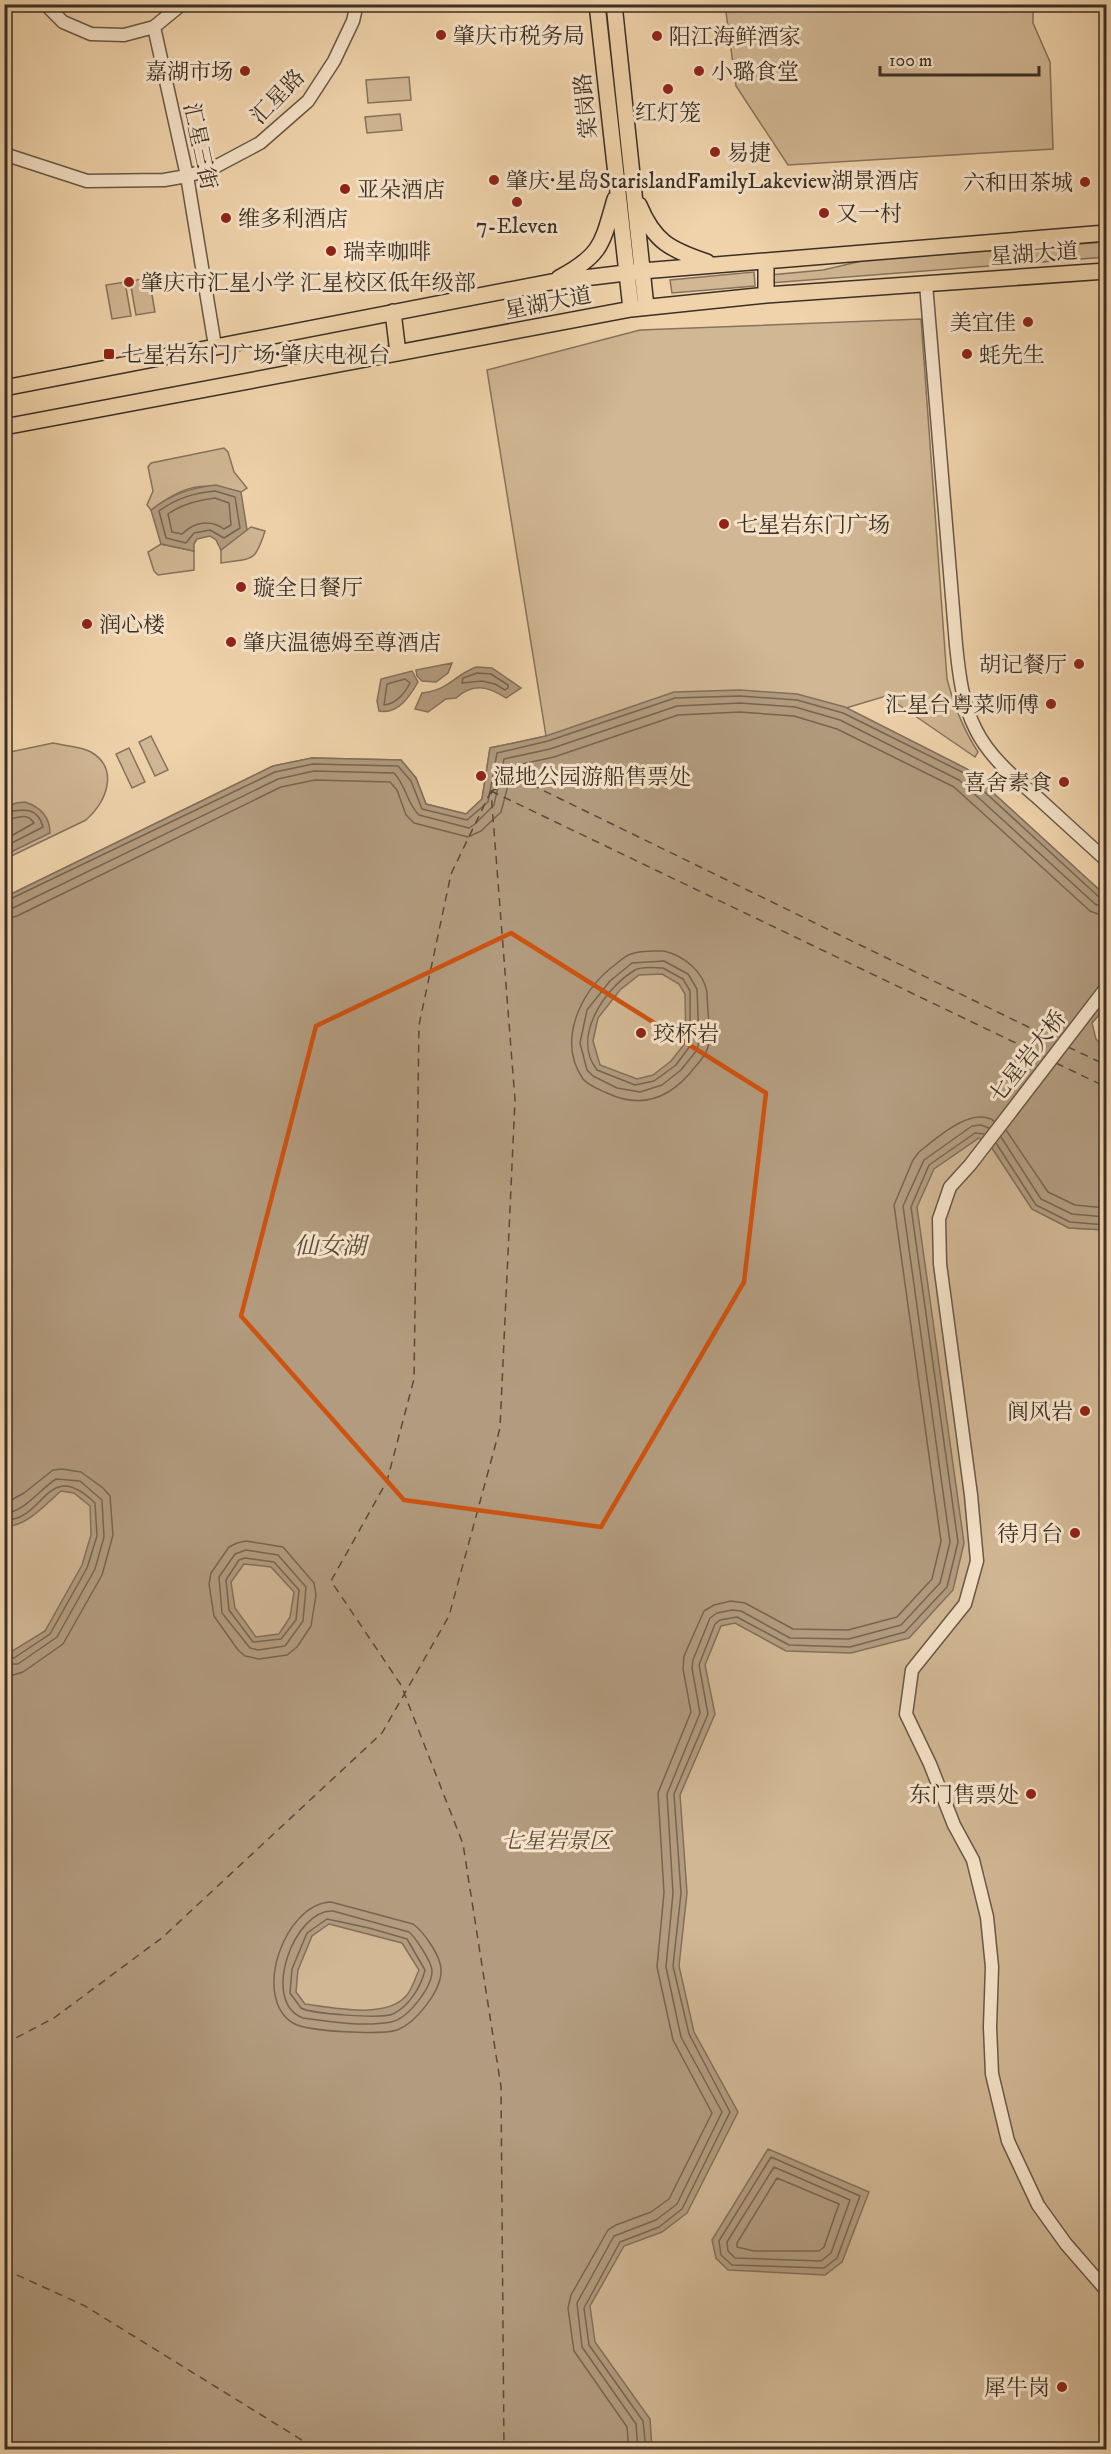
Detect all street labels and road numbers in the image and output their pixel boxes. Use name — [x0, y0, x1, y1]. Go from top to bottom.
street label: 汇星路 — [245, 64, 311, 130]
street label: 棠岗路 — [570, 72, 603, 140]
street label: 汇星三街 — [177, 100, 222, 192]
street label: 星湖大道 — [989, 238, 1079, 271]
street label: 星湖大道 — [503, 282, 594, 325]
street label: 七星岩大桥 — [984, 1005, 1073, 1109]

